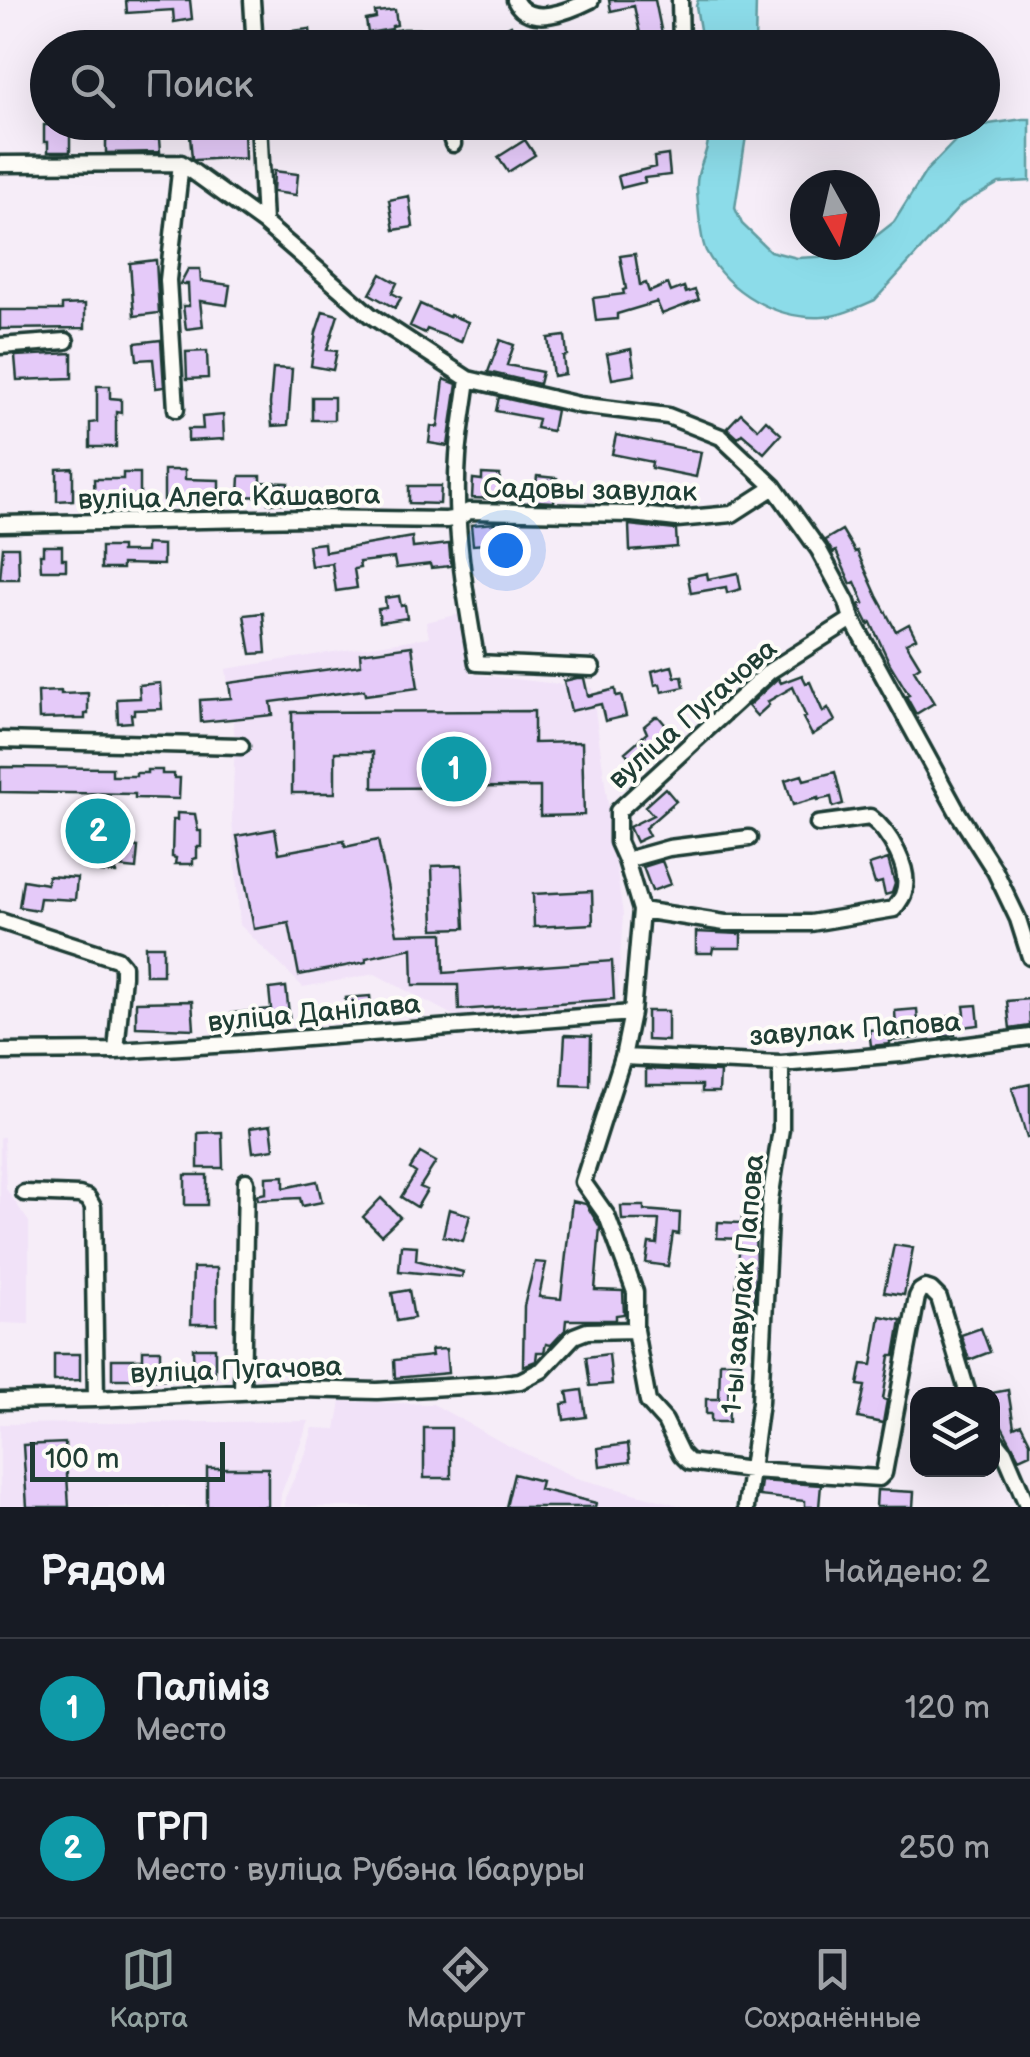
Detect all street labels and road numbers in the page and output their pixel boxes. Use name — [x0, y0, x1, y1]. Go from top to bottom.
street label: Садовы завулак — [482, 472, 698, 509]
street label: вуліца Алега Кашавога — [77, 478, 381, 517]
street label: вуліца Пугачова — [602, 632, 784, 796]
street label: вуліца Данілава — [206, 988, 422, 1039]
street label: завулак Папова — [748, 1006, 962, 1053]
street label: 1-ы завулак Папова — [716, 1152, 771, 1415]
street label: вуліца Пугачова — [130, 1350, 343, 1391]

